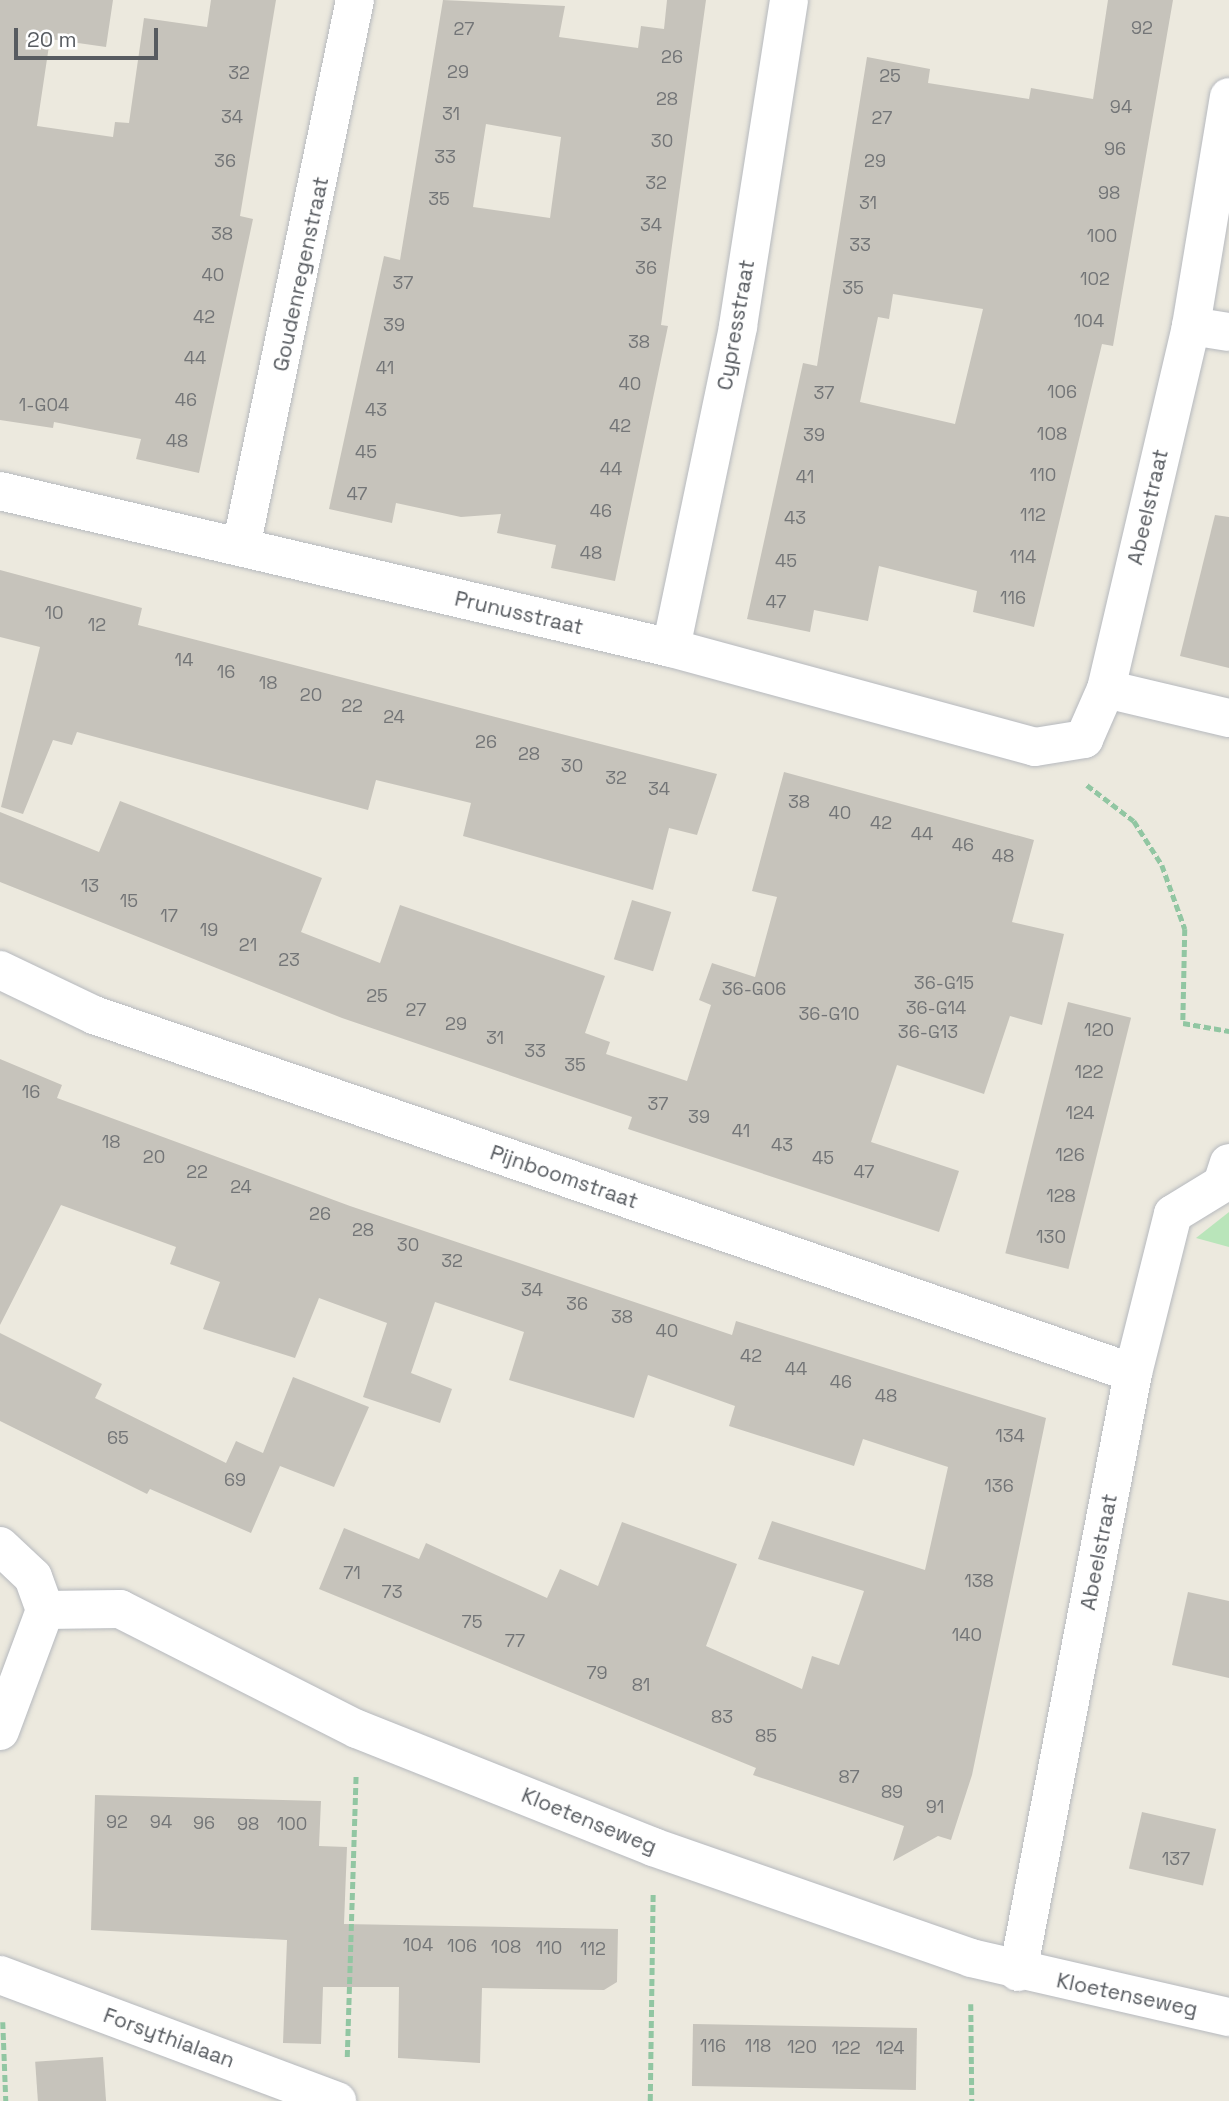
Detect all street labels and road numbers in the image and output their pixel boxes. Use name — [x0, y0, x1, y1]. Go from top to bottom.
street label: Goudenregenstraat — [268, 174, 334, 374]
street label: Cypresstraat — [712, 258, 760, 392]
street label: Abeelstraat — [1122, 447, 1174, 567]
street label: Prunusstraat — [452, 586, 586, 640]
street label: Pijnboomstraat — [487, 1140, 641, 1214]
street label: Abeelstraat — [1075, 1492, 1123, 1612]
street label: Kloetenseweg — [518, 1782, 660, 1860]
street label: Kloetenseweg — [1054, 1968, 1200, 2022]
street label: Forsythialaan — [100, 2003, 238, 2073]

